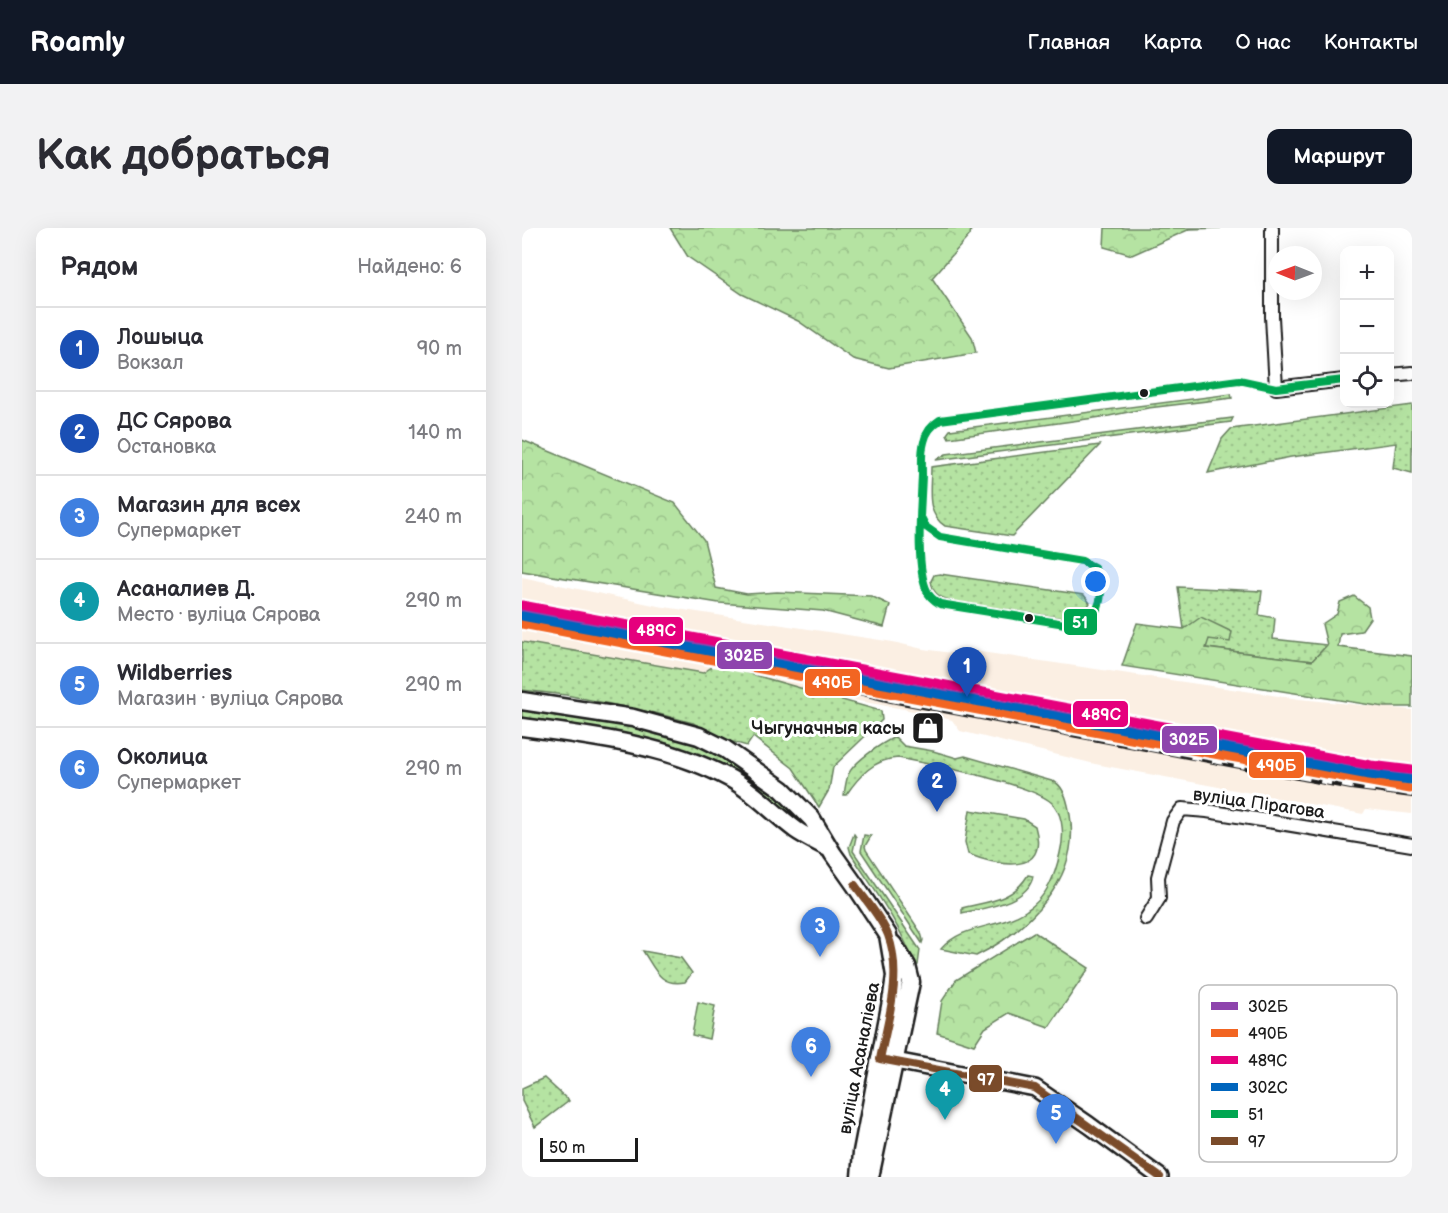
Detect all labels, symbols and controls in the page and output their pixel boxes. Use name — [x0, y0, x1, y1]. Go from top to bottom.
text: Roamly — [30, 26, 125, 59]
text: Главная — [1027, 30, 1110, 55]
text: Карта — [1143, 30, 1202, 55]
text: О нас — [1235, 30, 1291, 55]
text: Контакты — [1324, 30, 1418, 55]
button: Маршрут — [1267, 129, 1412, 184]
text: Как добраться — [36, 131, 331, 182]
north arrow — [1268, 246, 1322, 300]
map controls — [1340, 246, 1394, 408]
button: + — [1340, 246, 1394, 300]
text: Рядом — [60, 252, 138, 283]
text: Найдено: 6 — [357, 255, 462, 279]
button: − — [1340, 300, 1394, 354]
text: Лошыца — [117, 324, 203, 351]
text: 1 — [75, 337, 84, 361]
text: 90 m — [417, 337, 462, 361]
text: Вокзал — [117, 351, 184, 375]
button: locate — [1340, 354, 1394, 408]
unlabelled marker — [1138, 387, 1150, 399]
text: ДС Сярова — [117, 408, 231, 435]
text: 2 — [74, 421, 85, 445]
text: 140 m — [408, 421, 462, 445]
text: Остановка — [117, 435, 216, 459]
text: Магазин для всех — [117, 492, 300, 519]
text: 3 — [74, 505, 85, 529]
text: 240 m — [405, 505, 462, 529]
text: Супермаркет — [117, 519, 241, 543]
your location — [1081, 567, 1110, 596]
text: Асаналиев Д. — [117, 576, 255, 603]
text: 4 — [74, 589, 85, 613]
text: 290 m — [405, 589, 462, 613]
text: Место · вуліца Сярова — [117, 603, 321, 627]
line badge: 51 — [1063, 608, 1098, 636]
unlabelled marker — [1023, 612, 1035, 624]
text: 51 — [1072, 614, 1088, 633]
line badge: 489С — [628, 616, 684, 645]
text: 489С — [636, 622, 676, 641]
line badge: 302Б — [716, 641, 773, 670]
text: 302Б — [724, 647, 765, 666]
pin: 1 — [948, 648, 986, 697]
text: Wildberries — [117, 660, 232, 687]
line badge: 490Б — [804, 668, 861, 697]
text: 5 — [74, 673, 85, 697]
text: 290 m — [405, 673, 462, 697]
text: 490Б — [812, 674, 853, 693]
text: Магазин · вуліца Сярова — [117, 687, 343, 711]
line badge: 489С — [1072, 700, 1129, 728]
text: 489С — [1081, 706, 1121, 725]
shop icon: Чыгуначныя касы — [910, 710, 946, 746]
place label: Чыгуначныя касы — [751, 718, 905, 739]
line badge: 302Б — [1161, 725, 1218, 754]
text: 302Б — [1169, 731, 1210, 750]
text: Околица — [117, 744, 208, 771]
line badge: 490Б — [1248, 751, 1305, 779]
text: 6 — [73, 757, 86, 781]
text: 290 m — [405, 757, 462, 781]
text: 490Б — [1256, 757, 1297, 776]
pin: 2 — [918, 762, 956, 812]
text: Супермаркет — [117, 771, 241, 795]
street label: вуліца Пірагова — [1192, 784, 1327, 823]
pin: 3 — [800, 908, 840, 957]
street label: вуліца Асаналіева — [834, 980, 885, 1136]
legend — [1199, 985, 1397, 1162]
text: 302Б — [1248, 998, 1289, 1017]
text: 490Б — [1248, 1025, 1288, 1044]
pin: 6 — [792, 1028, 830, 1077]
text: 489С — [1248, 1052, 1287, 1071]
line badge: 97 — [968, 1064, 1003, 1093]
pin: 4 — [926, 1070, 964, 1120]
text: 97 — [977, 1071, 995, 1090]
text: 302С — [1248, 1079, 1288, 1098]
pin: 5 — [1036, 1094, 1076, 1144]
text: 51 — [1248, 1106, 1263, 1125]
text: 97 — [1248, 1133, 1265, 1152]
scale bar — [540, 1135, 638, 1162]
text: 50 m — [549, 1139, 585, 1158]

